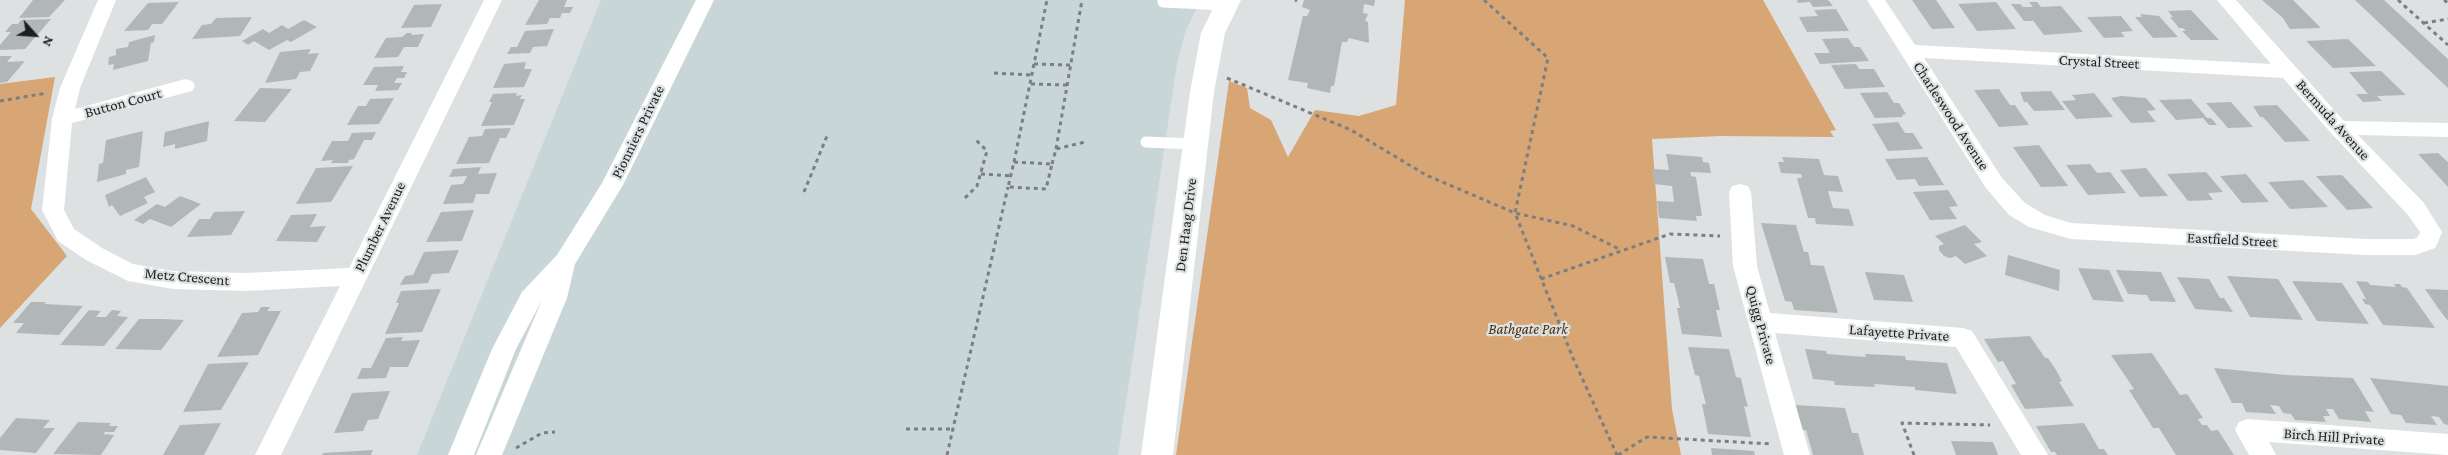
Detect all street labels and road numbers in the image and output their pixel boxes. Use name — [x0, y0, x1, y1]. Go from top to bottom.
street label: Crystal Street — [2058, 51, 2140, 73]
street label: Charleswood Avenue — [1909, 58, 1993, 174]
street label: Bermuda Avenue — [2292, 76, 2374, 164]
street label: Pionniers Private — [608, 82, 668, 182]
street label: Button Court — [83, 84, 163, 122]
street label: Den Haag Drive — [1171, 177, 1201, 273]
street label: Plumber Avenue — [350, 179, 410, 275]
street label: Eastfield Street — [2186, 229, 2278, 251]
street label: Metz Crescent — [144, 264, 230, 290]
street label: Quigg Private — [1742, 283, 1780, 367]
street label: Lafayette Private — [1848, 321, 1950, 345]
street label: Birch Hill Private — [2283, 425, 2385, 449]

